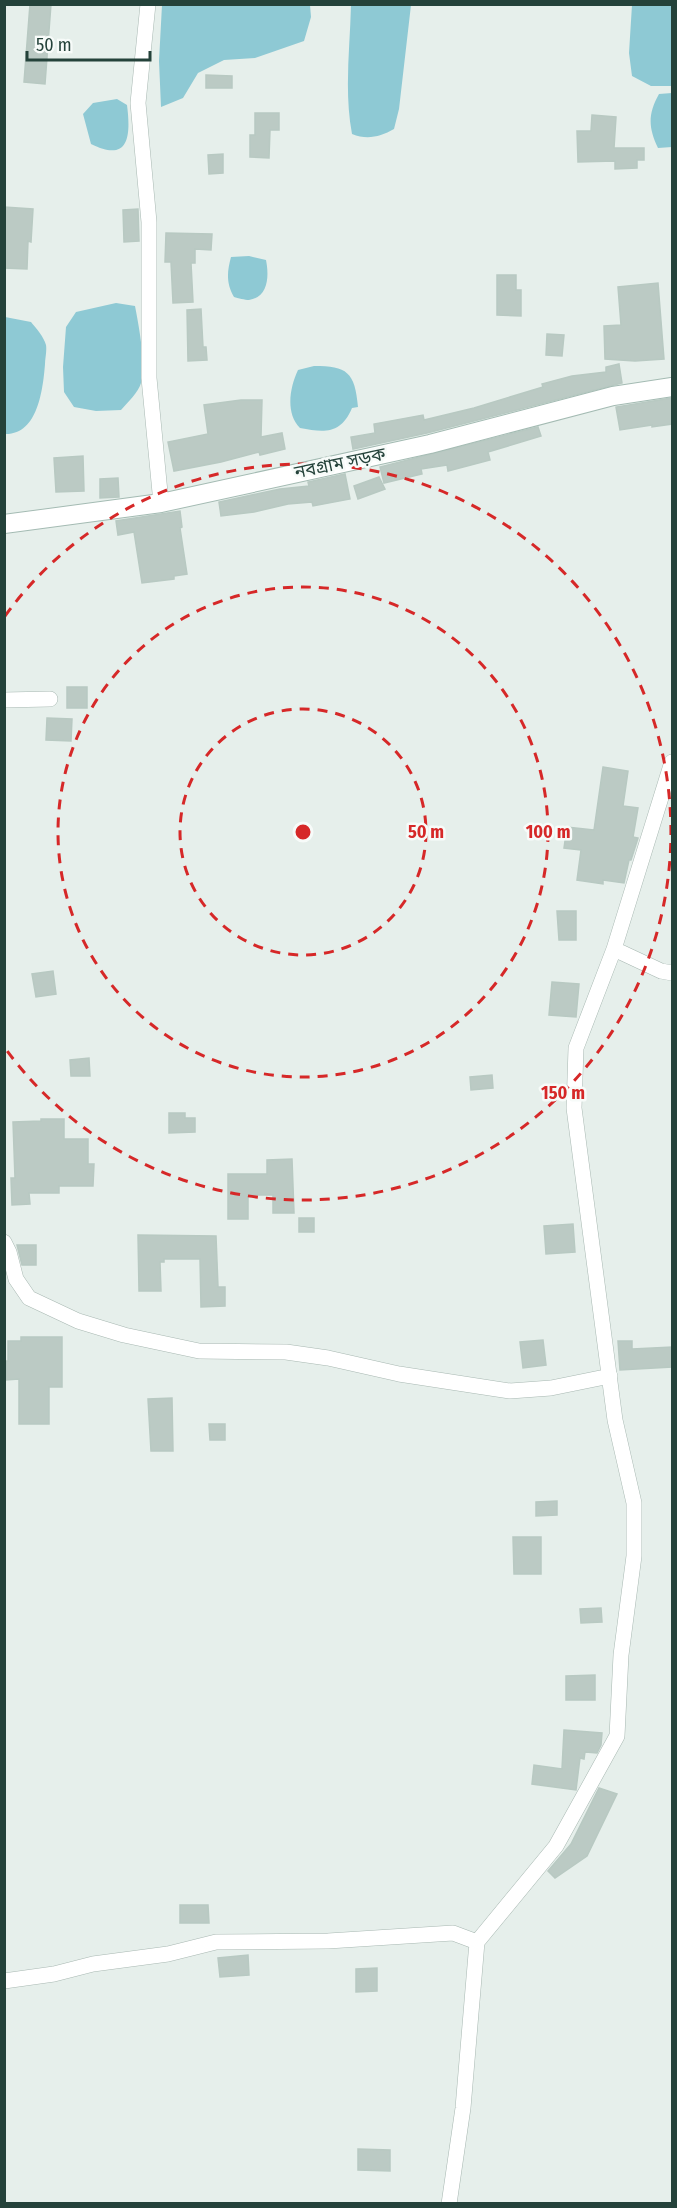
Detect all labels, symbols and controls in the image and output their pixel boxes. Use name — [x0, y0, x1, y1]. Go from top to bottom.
scale bar — [27, 24, 150, 62]
text: 50 m — [36, 34, 72, 56]
street label: নবগ্রাম সড়ক — [291, 443, 388, 484]
text: 50 m — [408, 821, 444, 843]
text: 100 m — [526, 821, 570, 843]
centre of rings — [293, 822, 313, 842]
text: 150 m — [541, 1082, 585, 1104]

